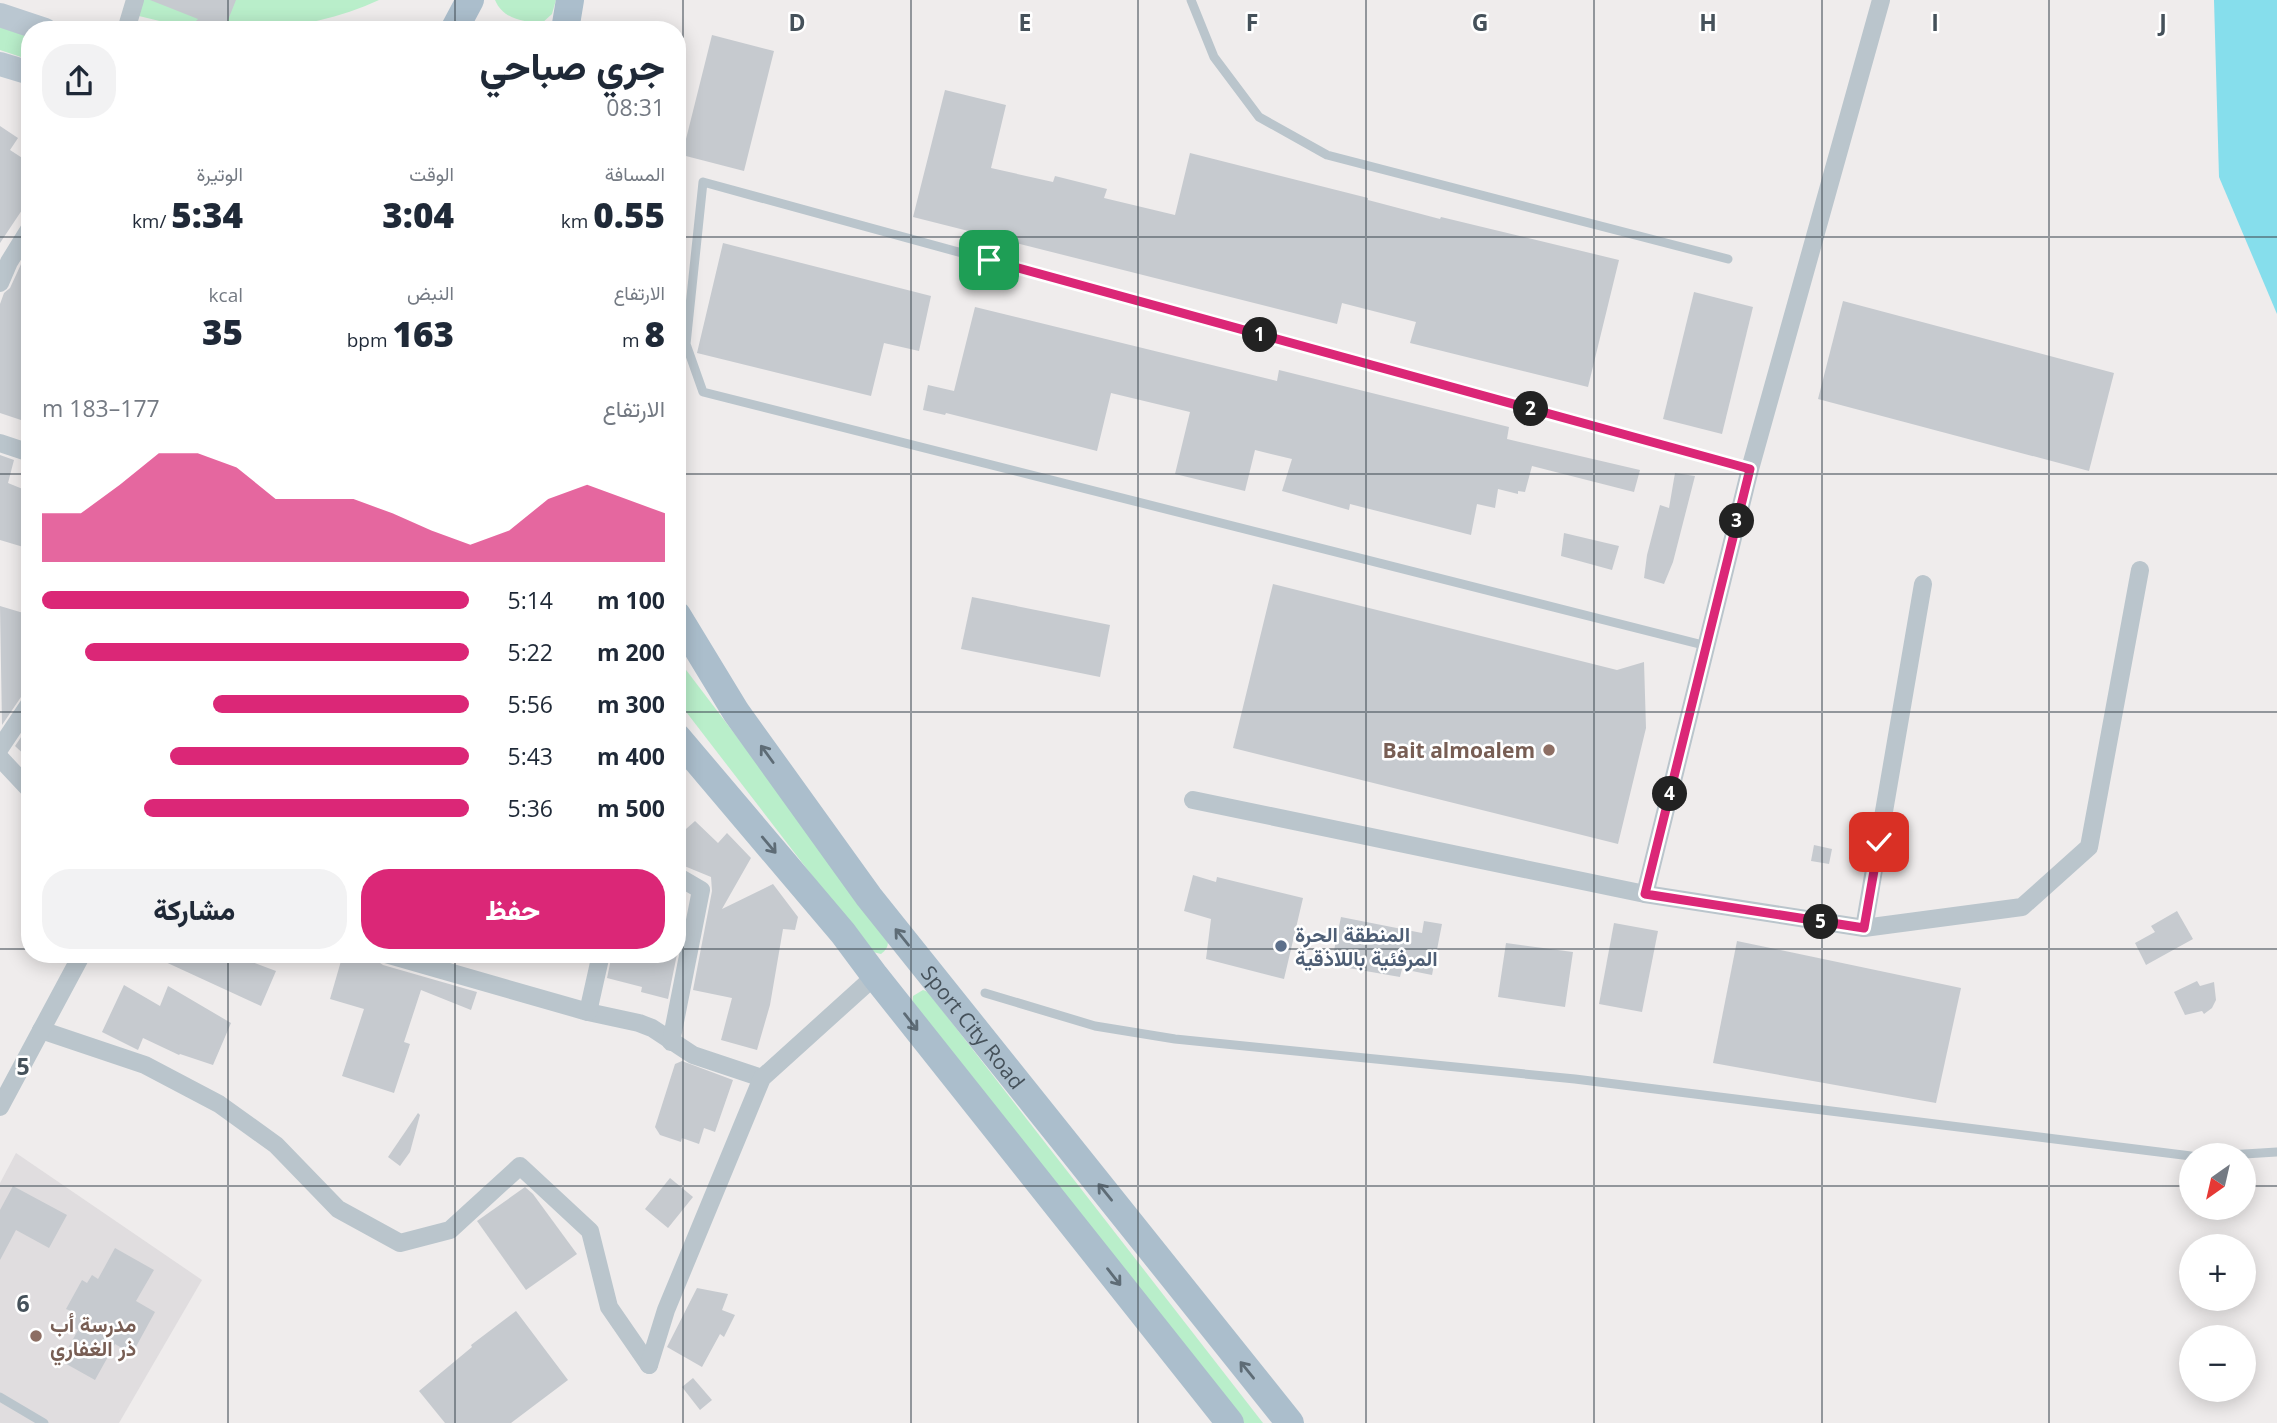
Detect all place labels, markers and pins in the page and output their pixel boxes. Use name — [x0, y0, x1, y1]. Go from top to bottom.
pin — [959, 230, 1019, 290]
pin: 1 — [1242, 318, 1278, 352]
pin: 2 — [1514, 392, 1548, 426]
pin: 3 — [1720, 504, 1754, 538]
place label: Bait almoalem — [1382, 736, 1535, 764]
marker: Bait almoalem — [1541, 742, 1557, 758]
pin: 4 — [1652, 776, 1688, 812]
pin — [1849, 812, 1909, 872]
pin: 5 — [1804, 904, 1839, 940]
place label: المنطقة الحرة المرفئية باللاذقية — [1295, 920, 1438, 972]
marker: المنطقة الحرة المرفئية باللاذقية — [1273, 938, 1289, 954]
place label: مدرسة أب ذر الغفاري — [50, 1310, 136, 1366]
marker: مدرسة أب ذر الغفاري — [28, 1328, 44, 1344]

